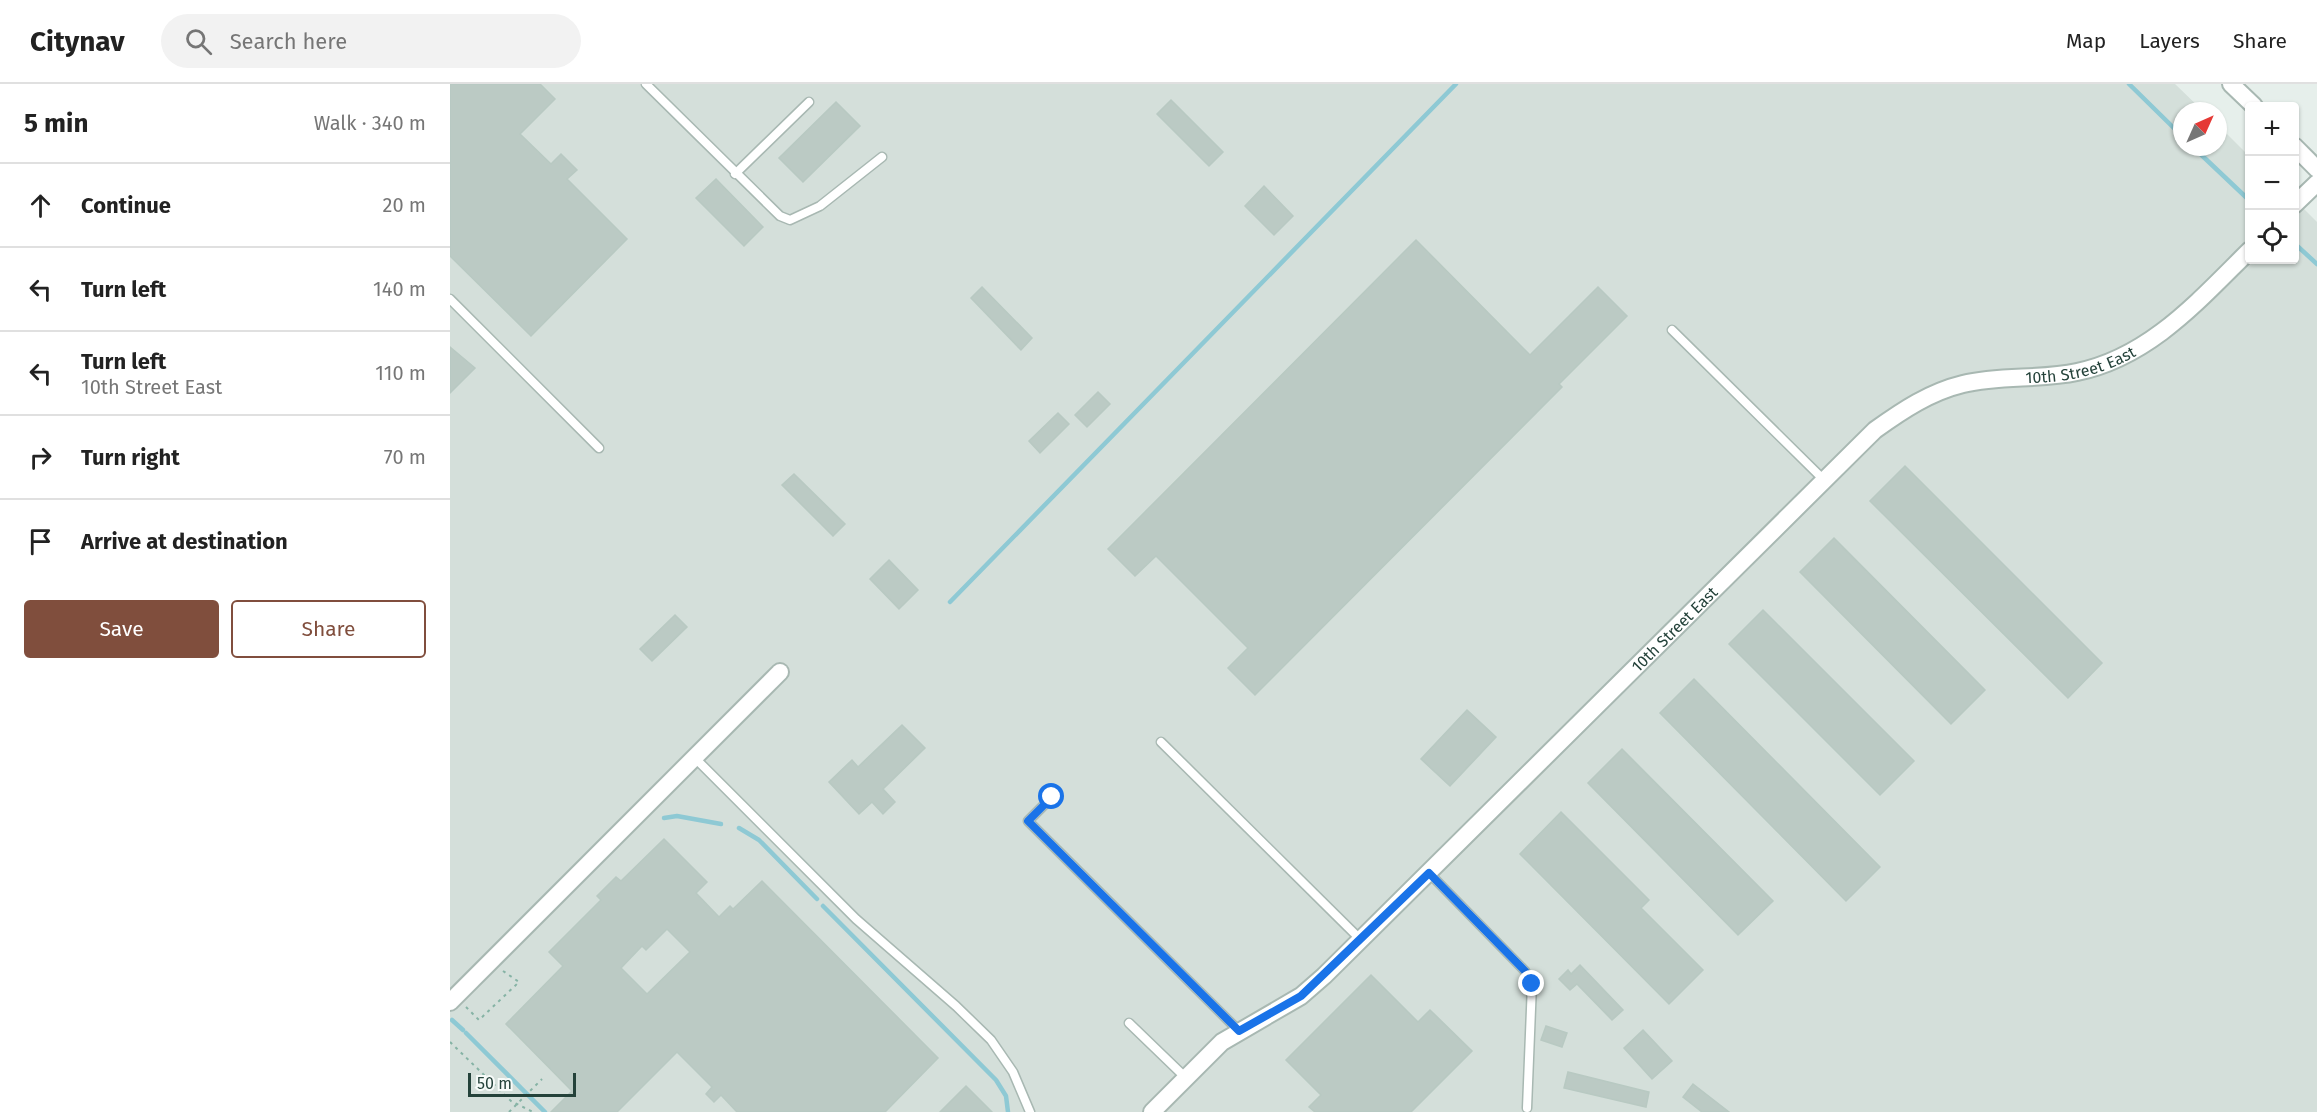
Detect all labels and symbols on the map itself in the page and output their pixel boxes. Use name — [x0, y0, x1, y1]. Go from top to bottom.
north arrow — [2173, 102, 2227, 156]
street label: 10th Street East — [2025, 342, 2139, 387]
street label: 10th Street East — [1628, 583, 1722, 676]
route start — [1038, 783, 1064, 809]
route end — [1518, 970, 1544, 996]
scale bar — [468, 1070, 576, 1098]

